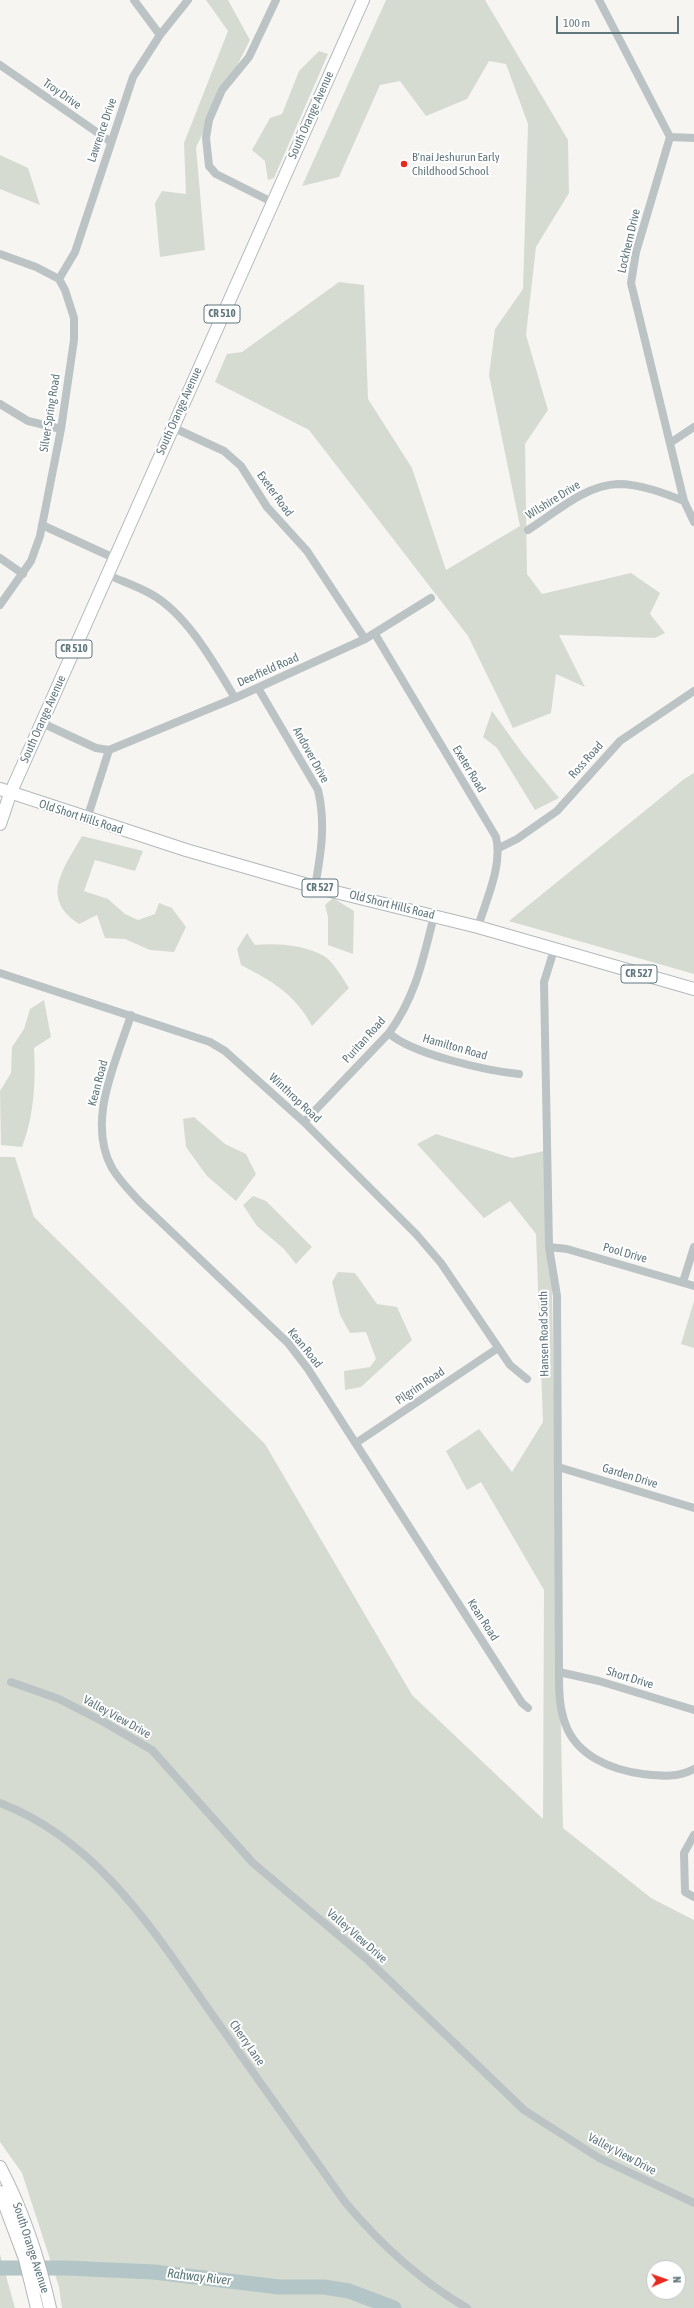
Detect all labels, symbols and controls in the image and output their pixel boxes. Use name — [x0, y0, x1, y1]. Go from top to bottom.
scale bar — [558, 8, 681, 34]
text: 100 m — [563, 16, 590, 30]
street label: South Orange Avenue — [285, 69, 337, 161]
street label: Troy Drive — [40, 76, 84, 112]
street label: Lawrence Drive — [84, 96, 120, 164]
place label: B'nai Jeshurun Early Childhood School — [412, 150, 500, 178]
marker: B'nai Jeshurun Early Childhood School — [399, 159, 409, 169]
street label: Lockhern Drive — [615, 207, 643, 275]
road number: CR 510 — [204, 305, 240, 323]
street label: South Orange Avenue — [153, 365, 205, 457]
street label: Silver Spring Road — [37, 373, 63, 453]
street label: Exeter Road — [254, 469, 296, 519]
street label: Wilshire Drive — [523, 478, 583, 522]
road number: CR 510 — [56, 640, 92, 658]
street label: Deerfield Road — [235, 650, 301, 690]
street label: South Orange Avenue — [17, 673, 69, 765]
street label: Andover Drive — [290, 725, 332, 785]
street label: Ross Road — [566, 739, 606, 781]
street label: Exeter Road — [449, 743, 489, 795]
street label: Old Short Hills Road — [37, 797, 125, 837]
road number: CR 527 — [302, 879, 338, 897]
street label: Old Short Hills Road — [348, 887, 436, 923]
road number: CR 527 — [621, 965, 657, 983]
street label: Puritan Road — [339, 1014, 389, 1066]
street label: Hamilton Road — [421, 1031, 489, 1063]
street label: Kean Road — [85, 1058, 111, 1108]
street label: Winthrop Road — [266, 1070, 324, 1126]
street label: Pool Drive — [601, 1240, 649, 1266]
street label: Hansen Road South — [536, 1291, 552, 1377]
street label: Kean Road — [285, 1325, 325, 1371]
street label: Pilgrim Road — [393, 1364, 447, 1408]
street label: Garden Drive — [600, 1461, 660, 1491]
street label: Kean Road — [464, 1596, 502, 1644]
street label: Short Drive — [605, 1664, 655, 1692]
street label: Valley View Drive — [81, 1692, 153, 1742]
street label: Valley View Drive — [324, 1906, 390, 1966]
street label: Cherry Lane — [226, 2018, 268, 2068]
street label: Valley View Drive — [585, 2130, 659, 2178]
street label: South Orange Avenue — [10, 2201, 52, 2295]
north arrow — [646, 2260, 686, 2300]
water label: Rahway River — [166, 2265, 232, 2289]
text: N — [671, 2276, 683, 2283]

